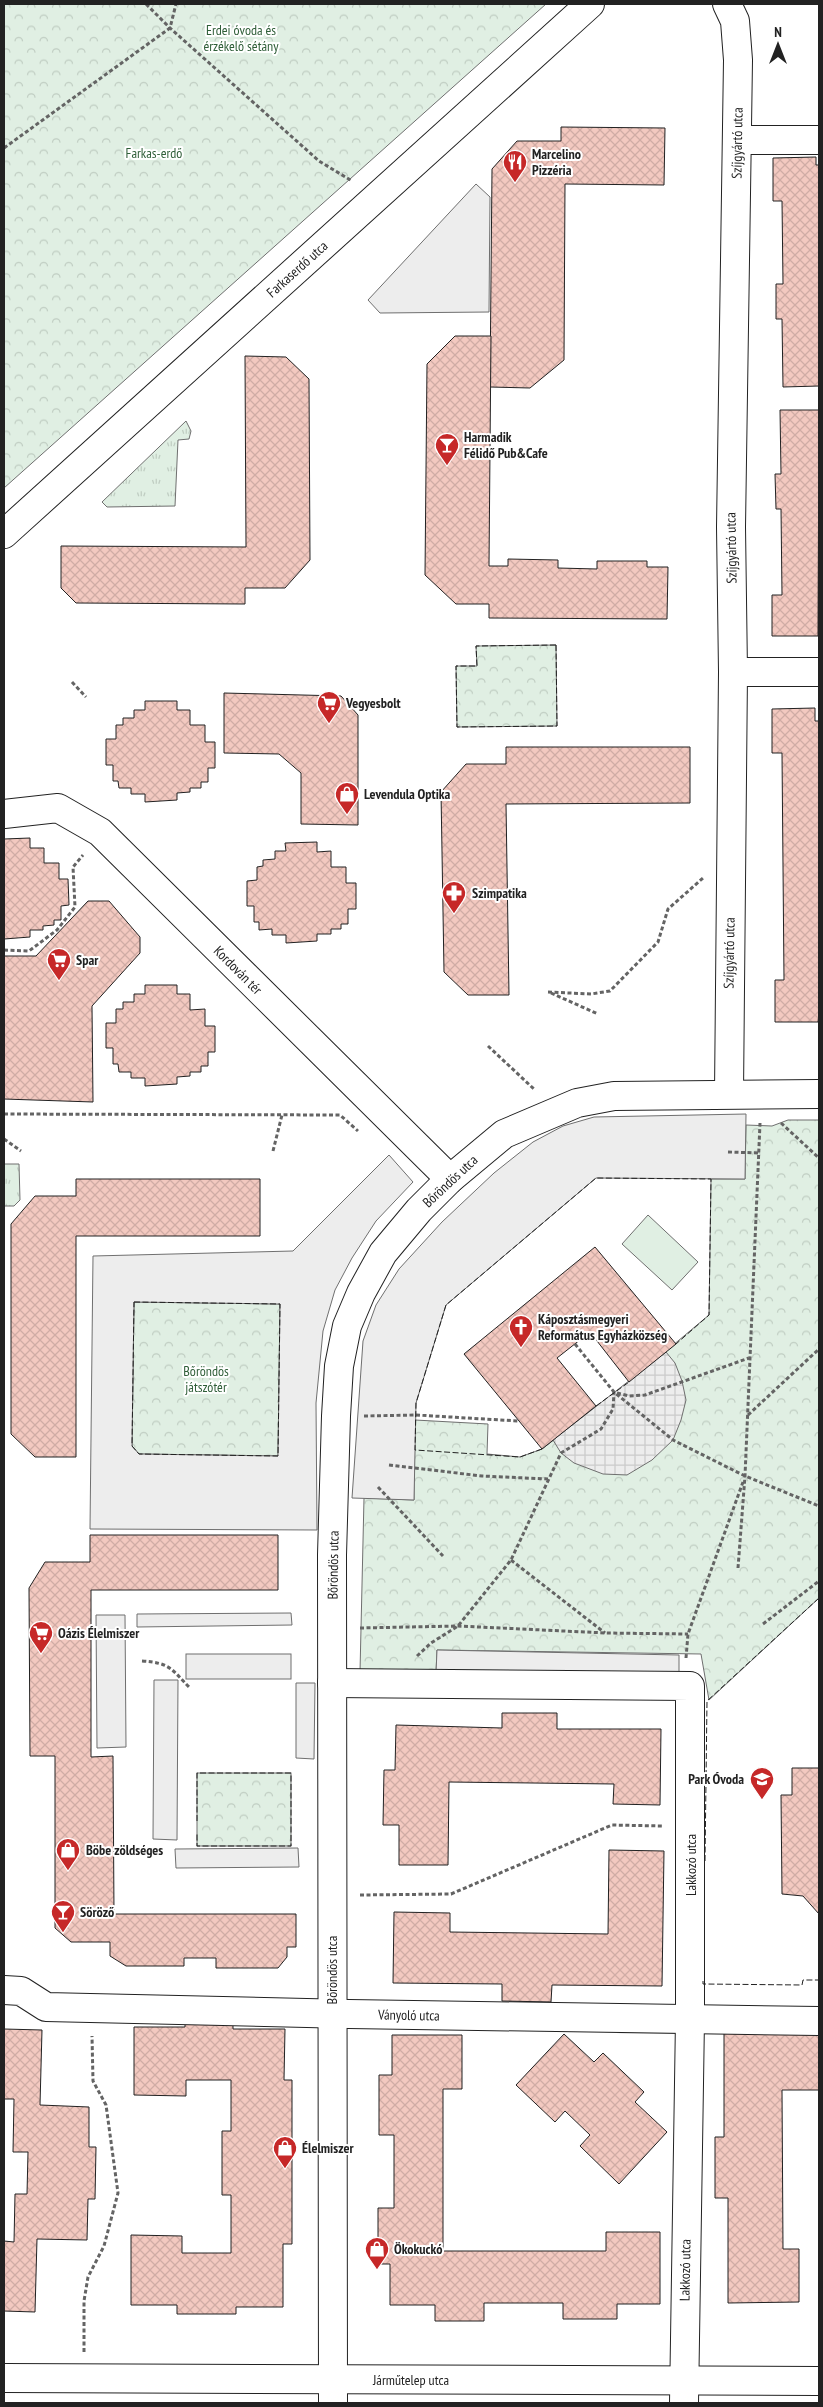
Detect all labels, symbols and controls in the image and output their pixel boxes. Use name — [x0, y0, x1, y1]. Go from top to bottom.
north arrow — [753, 20, 803, 70]
park label: Erdei óvoda és érzékelő sétány — [204, 21, 279, 55]
text: N — [774, 23, 782, 41]
street label: Szíjgyártó utca — [727, 107, 747, 179]
park label: Farkas-erdő — [126, 144, 182, 162]
place label: Marcelino Pizzéria — [532, 145, 581, 179]
restaurant icon: Marcelino Pizzéria — [502, 149, 528, 183]
street label: Farkaserdő utca — [263, 237, 331, 301]
place label: Harmadik Félidő Pub&Cafe — [464, 428, 548, 462]
bar icon: Harmadik Félidő Pub&Cafe — [434, 432, 460, 466]
street label: Szíjgyártó utca — [721, 512, 741, 584]
supermarket icon: Vegyesbolt — [316, 690, 342, 724]
place label: Vegyesbolt — [345, 694, 401, 712]
shop icon: Levendula Optika — [334, 781, 360, 815]
place label: Levendula Optika — [364, 785, 451, 803]
pharmacy icon: Szimpatika — [441, 880, 467, 914]
place label: Szimpatika — [472, 884, 527, 902]
street label: Szíjgyártó utca — [719, 917, 739, 989]
street label: Kordován tér — [210, 942, 266, 998]
supermarket icon: Spar — [46, 947, 72, 981]
place label: Spar — [76, 951, 99, 969]
street label: Bőröndös utca — [419, 1151, 481, 1211]
place label: Káposztásmegyeri Református Egyházközség — [538, 1310, 667, 1344]
church icon: Káposztásmegyeri Református Egyházközség — [508, 1314, 534, 1348]
park label: Bőröndös játszótér — [183, 1362, 229, 1396]
street label: Bőröndös utca — [323, 1530, 343, 1600]
supermarket icon: Oázis Élelmiszer — [28, 1620, 54, 1654]
place label: Oázis Élelmiszer — [58, 1624, 140, 1642]
school or university icon: Park Óvoda — [749, 1766, 775, 1800]
place label: Park Óvoda — [688, 1770, 744, 1788]
street label: Lakkozó utca — [682, 1834, 700, 1896]
shop icon: Böbe zöldséges — [55, 1837, 81, 1871]
place label: Böbe zöldséges — [86, 1841, 163, 1859]
bar icon: Söröző — [50, 1899, 76, 1933]
place label: Söröző — [80, 1903, 114, 1921]
street label: Bőröndös utca — [323, 1936, 341, 2004]
street label: Ványoló utca — [377, 2005, 440, 2025]
shop icon: Élelmiszer — [272, 2135, 298, 2169]
place label: Élelmiszer — [302, 2139, 354, 2157]
shop icon: Ökokuckó — [364, 2236, 390, 2270]
street label: Lakkozó utca — [675, 2239, 695, 2301]
place label: Ökokuckó — [394, 2240, 442, 2258]
street label: Járműtelep utca — [372, 2371, 449, 2389]

